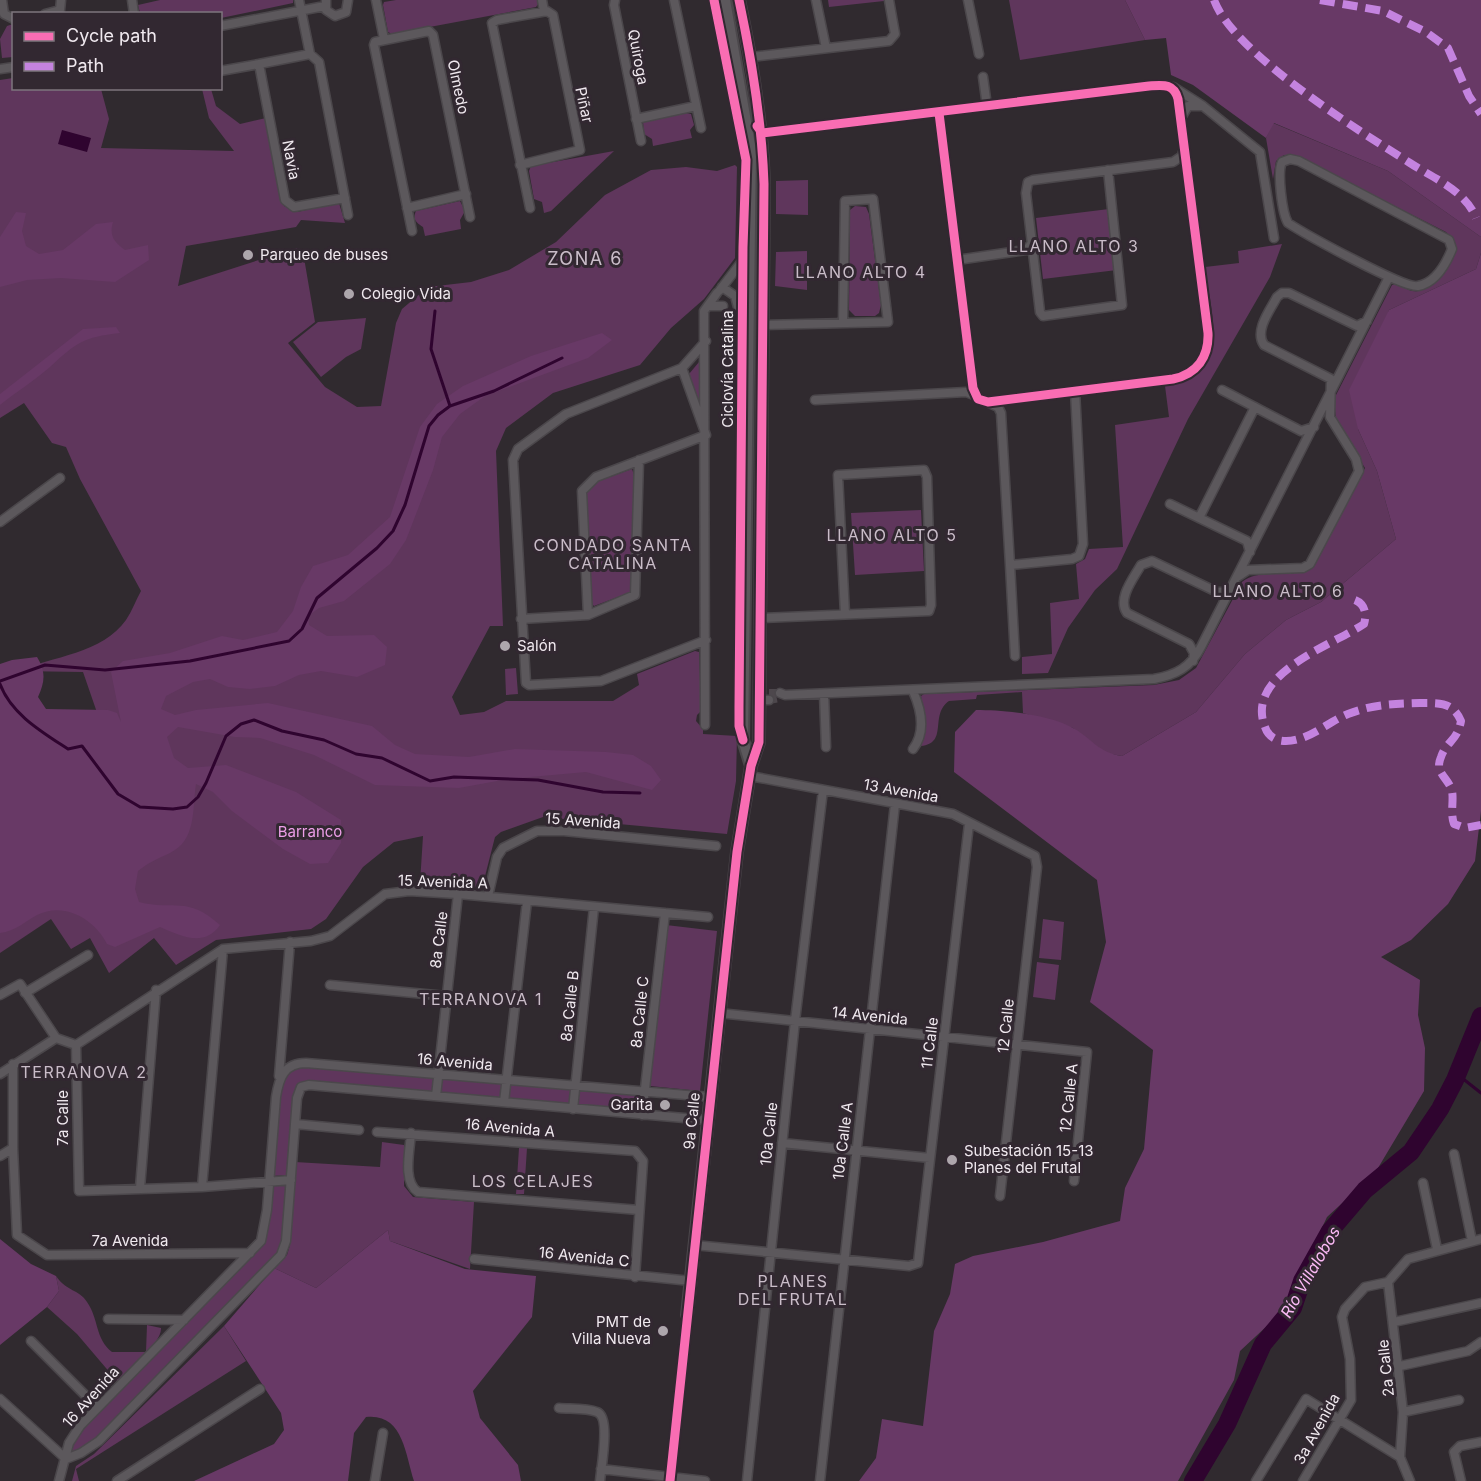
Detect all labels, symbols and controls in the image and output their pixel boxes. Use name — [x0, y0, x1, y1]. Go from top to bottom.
legend — [12, 12, 222, 90]
text: Cycle path — [66, 25, 157, 46]
street label: Quiroga — [624, 28, 653, 86]
text: Path — [66, 55, 104, 76]
street label: Olmedo — [443, 58, 474, 116]
street label: Piñar — [571, 85, 598, 125]
street label: Navia — [278, 138, 305, 181]
district label: LLANO ALTO 3 — [1009, 236, 1139, 256]
place label: Parqueo de buses — [260, 245, 388, 264]
marker: Parqueo de buses — [241, 248, 255, 262]
district label: ZONA 6 — [547, 248, 623, 269]
district label: LLANO ALTO 4 — [795, 262, 927, 282]
place label: Colegio Vida — [361, 284, 451, 303]
marker: Colegio Vida — [342, 287, 356, 301]
street label: Ciclovía Catalina — [718, 310, 737, 428]
district label: LLANO ALTO 5 — [827, 525, 957, 545]
district label: CONDADO SANTA CATALINA — [533, 535, 693, 573]
district label: LLANO ALTO 6 — [1213, 581, 1343, 601]
place label: Salón — [517, 636, 557, 655]
marker: Salón — [498, 639, 512, 653]
street label: 13 Avenida — [862, 775, 940, 806]
street label: 15 Avenida — [545, 808, 621, 833]
park label: Barranco — [278, 822, 342, 841]
street label: 15 Avenida A — [398, 870, 488, 893]
street label: 8a Calle — [426, 910, 451, 970]
street label: 8a Calle B — [556, 969, 583, 1042]
street label: 8a Calle C — [626, 975, 653, 1049]
district label: TERRANOVA 1 — [419, 989, 543, 1009]
street label: 12 Calle — [993, 998, 1018, 1054]
street label: 14 Avenida — [831, 1002, 909, 1029]
street label: 11 Calle — [917, 1016, 942, 1070]
street label: 16 Avenida — [416, 1049, 494, 1074]
district label: TERRANOVA 2 — [20, 1062, 148, 1082]
street label: 12 Calle A — [1055, 1062, 1082, 1133]
street label: 7a Calle — [53, 1090, 72, 1146]
street label: 9a Calle — [679, 1091, 704, 1150]
place label: Garita — [610, 1095, 653, 1114]
marker: Garita — [658, 1098, 672, 1112]
street label: 10a Calle — [756, 1101, 781, 1167]
street label: 10a Calle A — [828, 1101, 857, 1181]
street label: 16 Avenida A — [464, 1114, 556, 1141]
place label: Subestación 15-13 Planes del Frutal — [964, 1141, 1094, 1177]
marker: Subestación 15-13 Planes del Frutal — [945, 1153, 959, 1167]
district label: LOS CELAJES — [472, 1171, 594, 1191]
water label: Río Villalobos — [1276, 1223, 1344, 1321]
street label: 7a Avenida — [92, 1231, 168, 1250]
street label: 16 Avenida C — [538, 1242, 630, 1271]
district label: PLANES DEL FRUTAL — [738, 1271, 848, 1309]
place label: PMT de Villa Nueva — [572, 1312, 651, 1348]
marker: PMT de Villa Nueva — [656, 1324, 670, 1338]
street label: 2a Calle — [1373, 1339, 1398, 1397]
street label: 16 Avenida — [58, 1362, 123, 1431]
street label: 3a Avenida — [1289, 1390, 1344, 1468]

